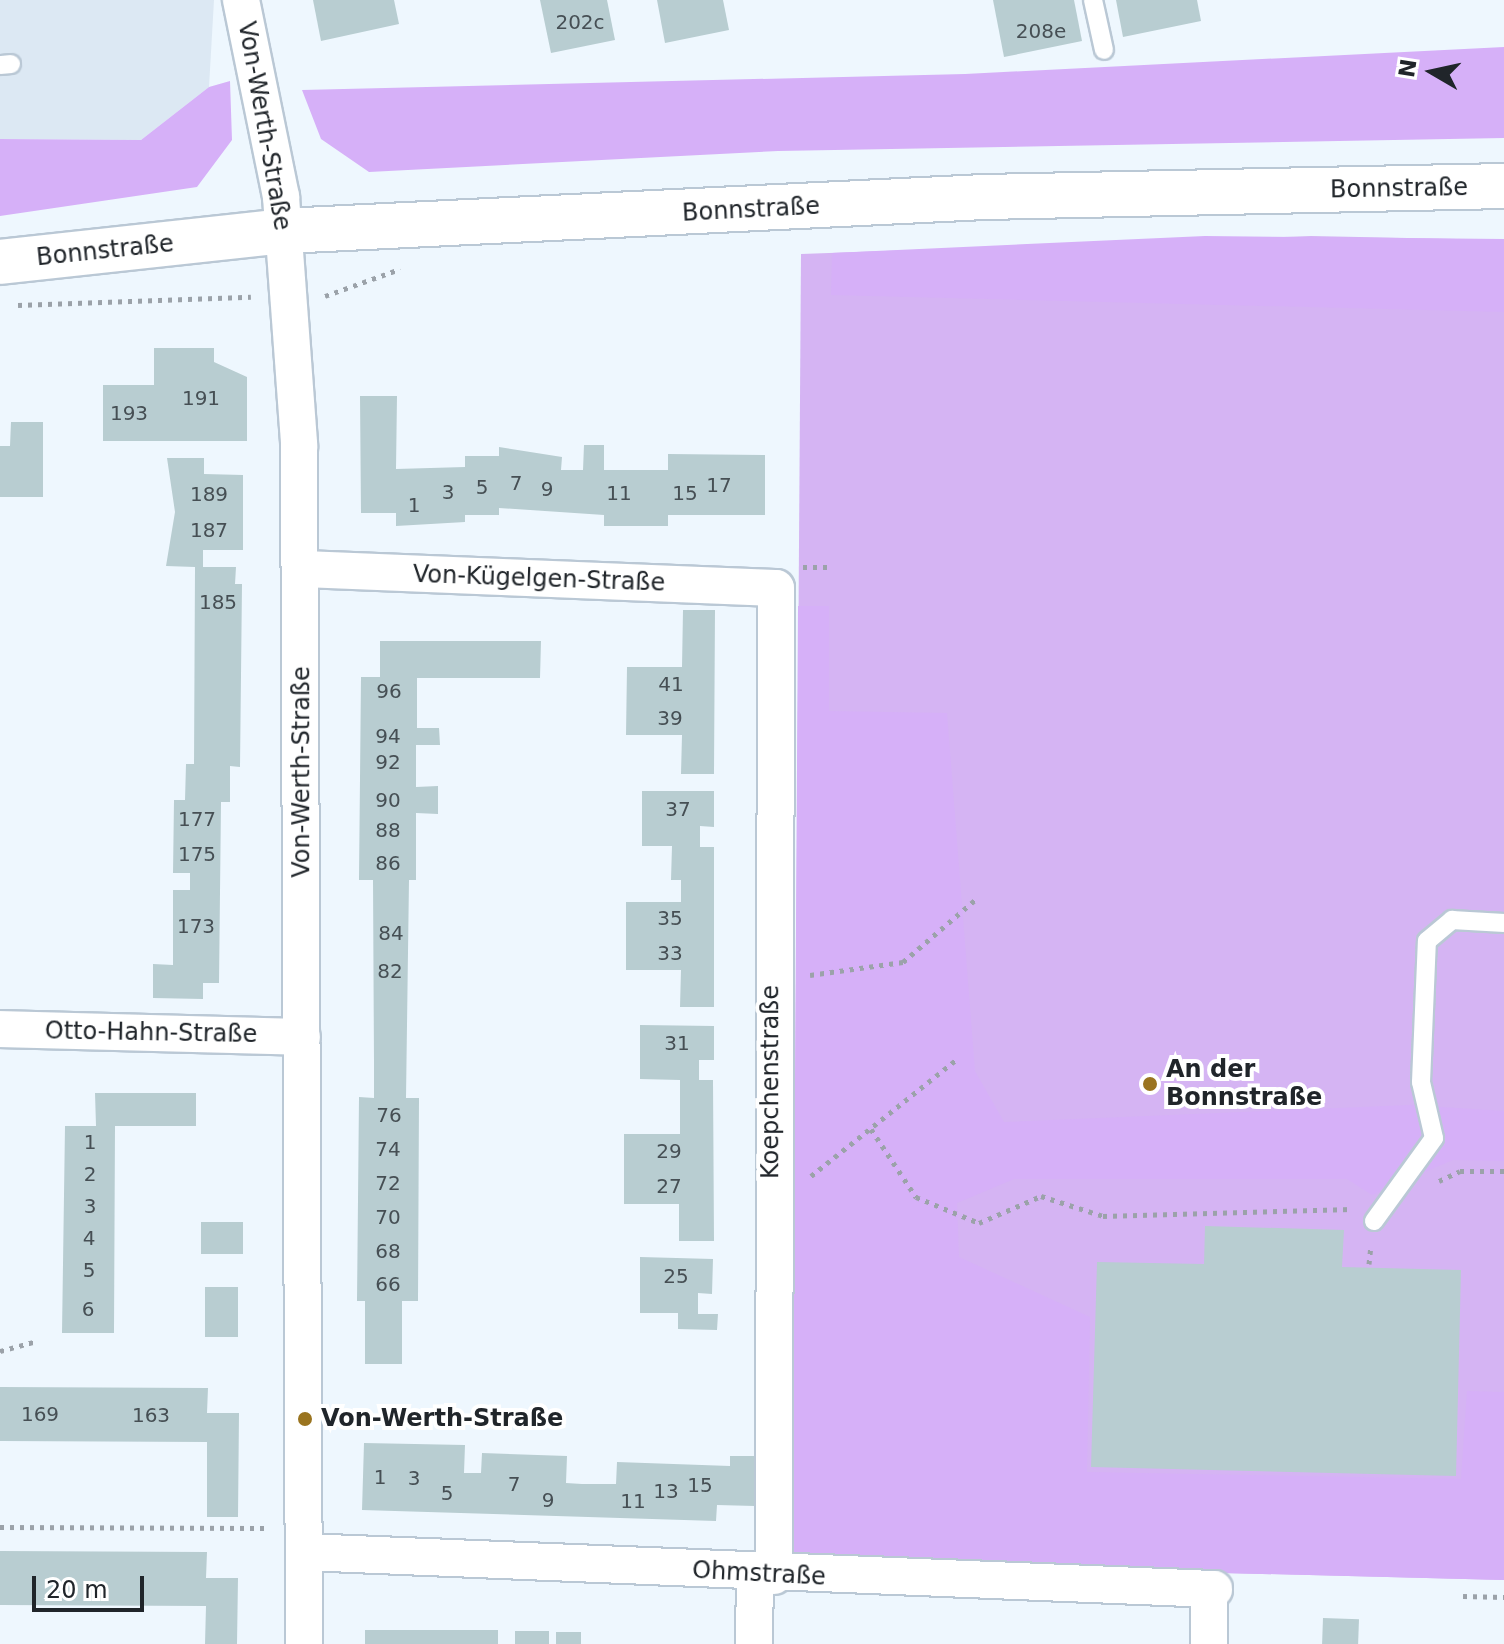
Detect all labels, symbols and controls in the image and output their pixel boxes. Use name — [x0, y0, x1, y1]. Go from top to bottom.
house number: 202c — [555, 10, 605, 34]
street label: Von-Werth-Straße — [231, 19, 297, 233]
house number: 208e — [1016, 19, 1066, 43]
north arrow — [1392, 32, 1472, 112]
text: N — [1394, 57, 1422, 79]
street label: Bonnstraße — [1330, 173, 1468, 205]
street label: Bonnstraße — [681, 192, 821, 228]
street label: Bonnstraße — [35, 229, 175, 273]
house number: 191 — [182, 386, 220, 410]
house number: 193 — [110, 401, 148, 425]
house number: 7 — [510, 471, 522, 495]
house number: 17 — [706, 473, 732, 497]
house number: 5 — [476, 475, 488, 499]
house number: 9 — [541, 477, 553, 501]
house number: 3 — [442, 480, 454, 504]
house number: 11 — [606, 481, 632, 505]
house number: 15 — [672, 481, 698, 505]
house number: 189 — [190, 482, 228, 506]
house number: 1 — [408, 493, 420, 517]
house number: 187 — [190, 518, 228, 542]
street label: Von-Kügelgen-Straße — [412, 560, 666, 598]
house number: 185 — [199, 590, 237, 614]
street label: Von-Werth-Straße — [288, 666, 316, 878]
house number: 41 — [658, 672, 684, 696]
house number: 96 — [376, 679, 402, 703]
house number: 39 — [657, 706, 683, 730]
house number: 94 — [375, 724, 401, 748]
house number: 92 — [375, 750, 401, 774]
house number: 90 — [375, 788, 401, 812]
house number: 37 — [665, 797, 691, 821]
house number: 177 — [178, 807, 216, 831]
house number: 88 — [375, 818, 401, 842]
house number: 175 — [178, 842, 216, 866]
house number: 86 — [375, 851, 401, 875]
house number: 35 — [657, 906, 683, 930]
house number: 173 — [177, 914, 215, 938]
house number: 84 — [378, 921, 404, 945]
house number: 33 — [657, 941, 683, 965]
house number: 82 — [377, 959, 403, 983]
street label: Koepchenstraße — [757, 985, 785, 1179]
street label: Otto-Hahn-Straße — [45, 1017, 257, 1049]
house number: 31 — [664, 1031, 690, 1055]
place label: An der Bonnstraße — [1166, 1056, 1322, 1112]
marker: An der Bonnstraße — [1141, 1075, 1159, 1093]
house number: 76 — [376, 1103, 402, 1127]
house number: 1 — [84, 1130, 96, 1154]
house number: 74 — [375, 1137, 401, 1161]
house number: 29 — [656, 1139, 682, 1163]
house number: 2 — [84, 1162, 96, 1186]
house number: 72 — [375, 1171, 401, 1195]
house number: 27 — [656, 1174, 682, 1198]
house number: 3 — [84, 1194, 96, 1218]
house number: 70 — [375, 1205, 401, 1229]
house number: 4 — [83, 1226, 95, 1250]
house number: 68 — [375, 1239, 401, 1263]
house number: 5 — [83, 1258, 95, 1282]
house number: 25 — [663, 1264, 689, 1288]
house number: 66 — [375, 1272, 401, 1296]
house number: 6 — [82, 1297, 94, 1321]
house number: 169 — [21, 1402, 59, 1426]
house number: 163 — [132, 1403, 170, 1427]
place label: Von-Werth-Straße — [321, 1405, 563, 1433]
marker: Von-Werth-Straße — [296, 1410, 314, 1428]
house number: 1 — [374, 1465, 386, 1489]
house number: 3 — [408, 1466, 420, 1490]
house number: 7 — [508, 1472, 520, 1496]
house number: 15 — [687, 1473, 713, 1497]
house number: 13 — [653, 1479, 679, 1503]
house number: 5 — [441, 1481, 453, 1505]
house number: 9 — [542, 1488, 554, 1512]
house number: 11 — [620, 1489, 646, 1513]
street label: Ohmstraße — [691, 1556, 827, 1592]
scale bar — [36, 1560, 148, 1610]
text: 20 m — [46, 1576, 108, 1604]

